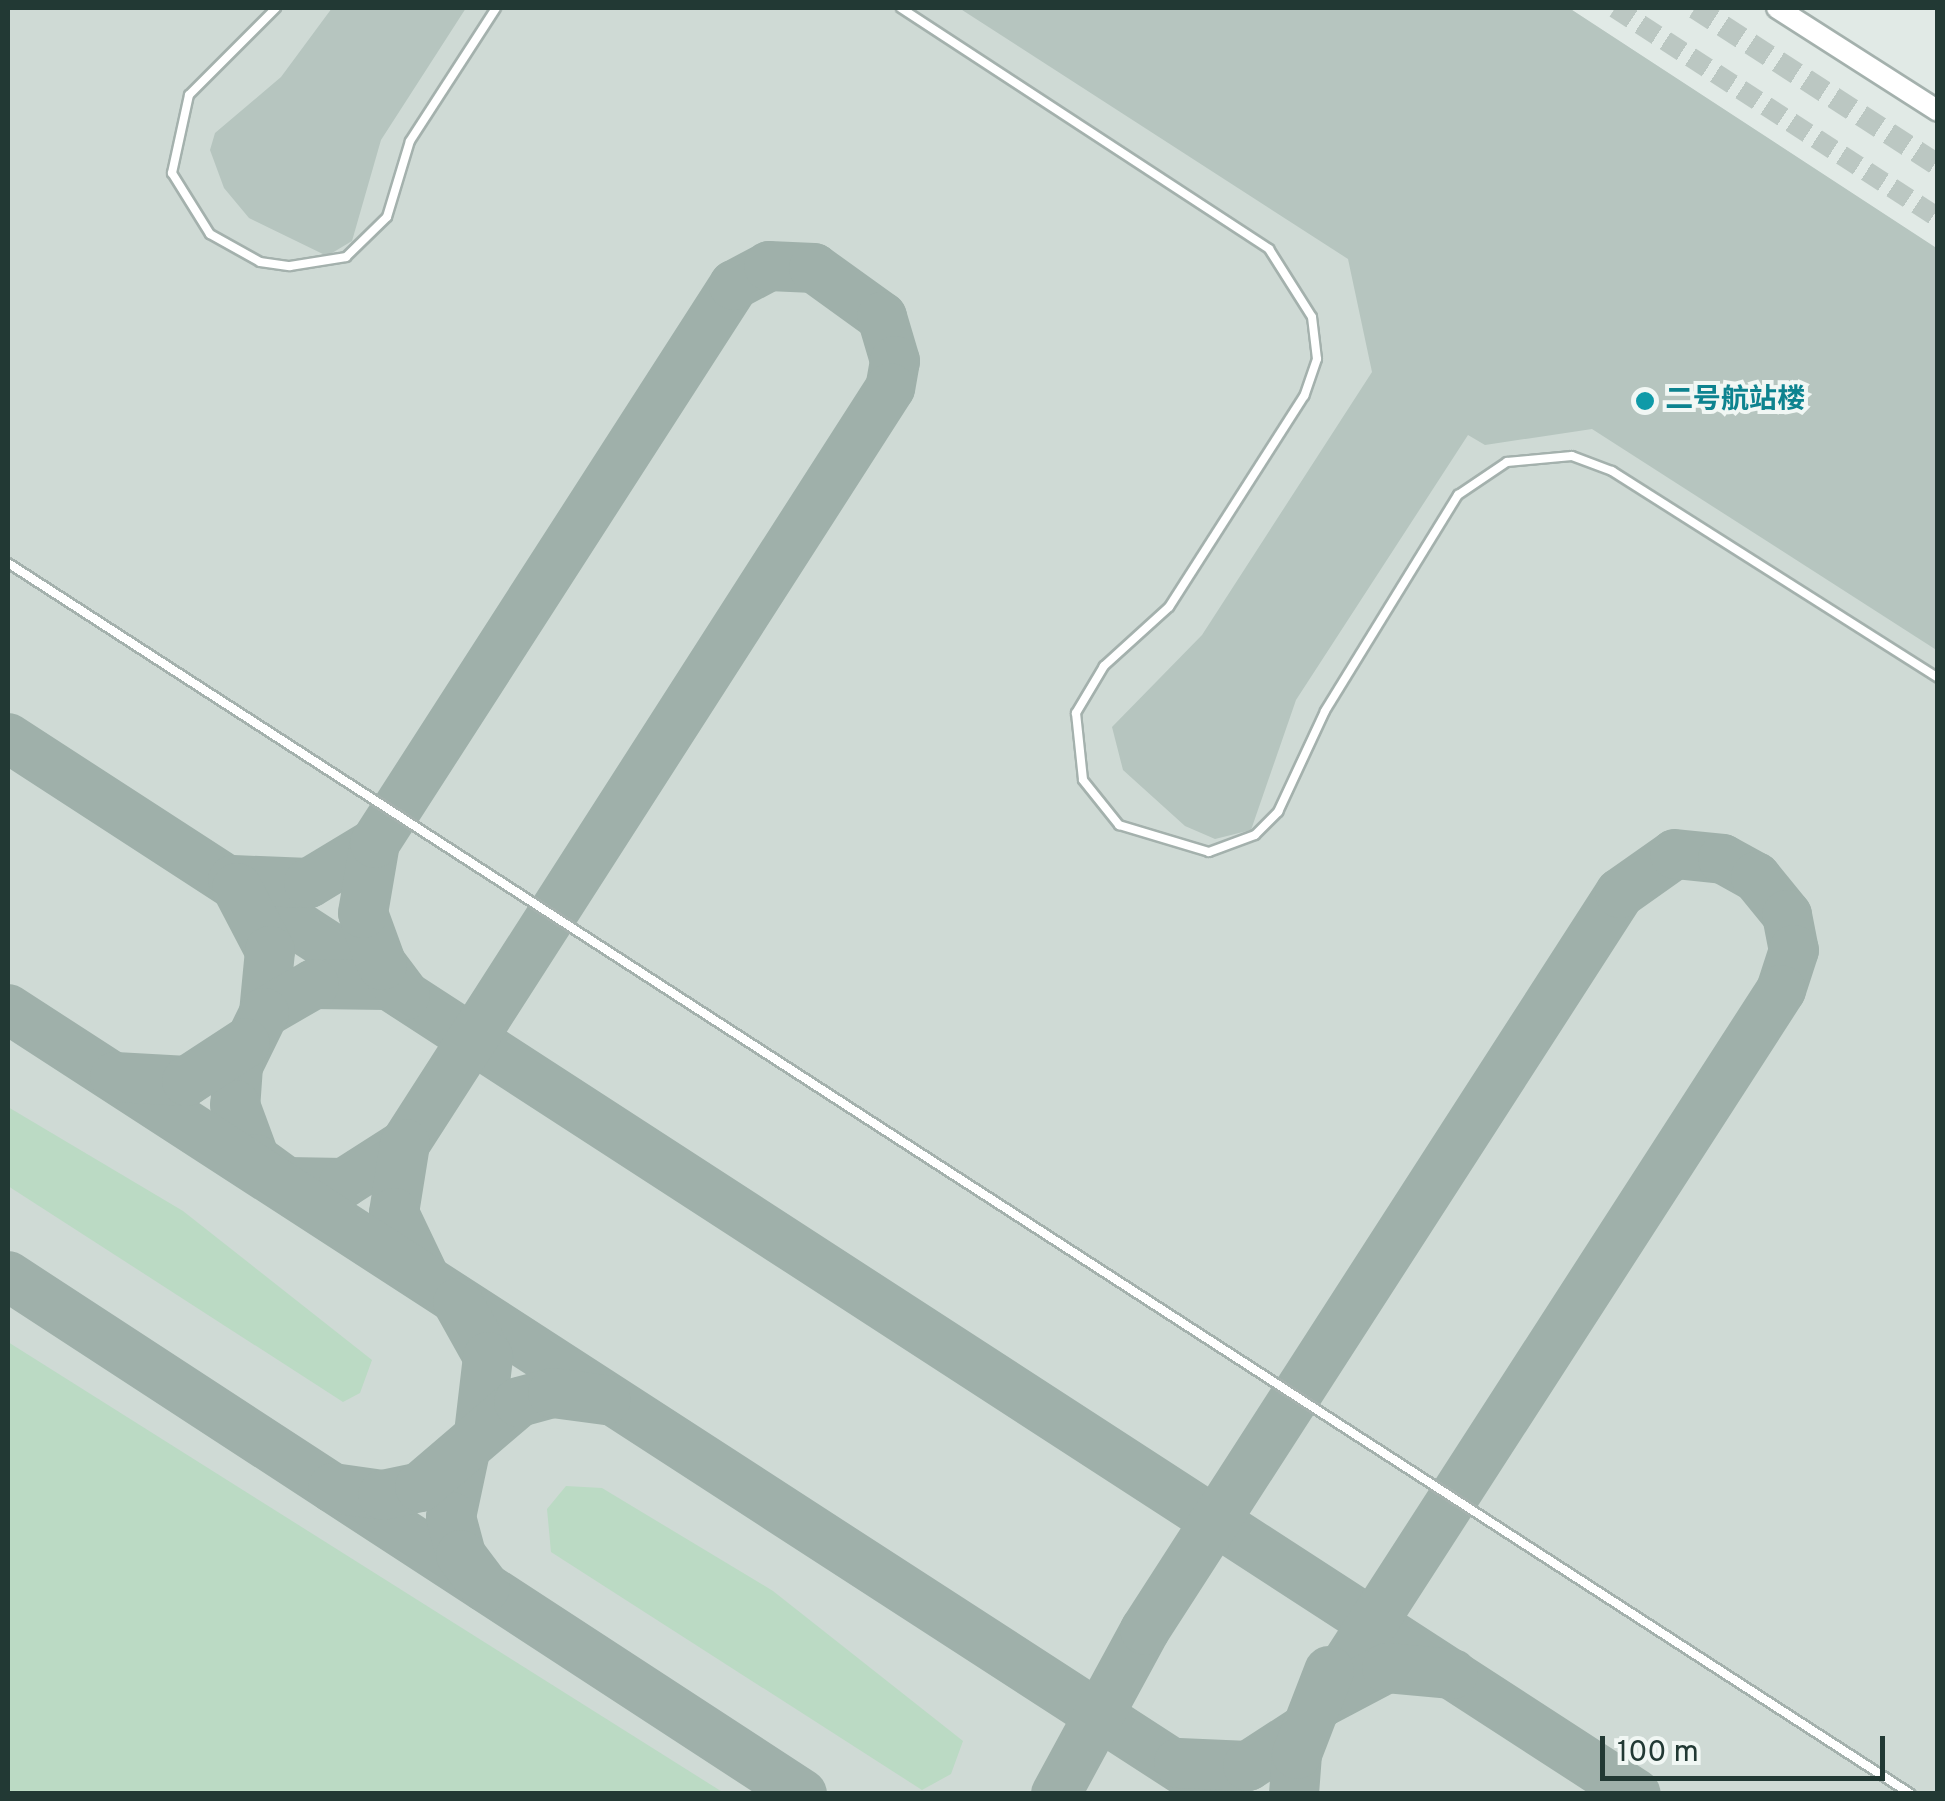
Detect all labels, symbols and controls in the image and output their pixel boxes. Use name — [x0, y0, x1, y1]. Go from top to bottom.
place label: 二号航站楼 — [1665, 384, 1805, 418]
marker: 二号航站楼 — [1634, 390, 1656, 412]
scale bar — [1605, 1716, 1890, 1778]
text: 100 m — [1617, 1735, 1699, 1772]

